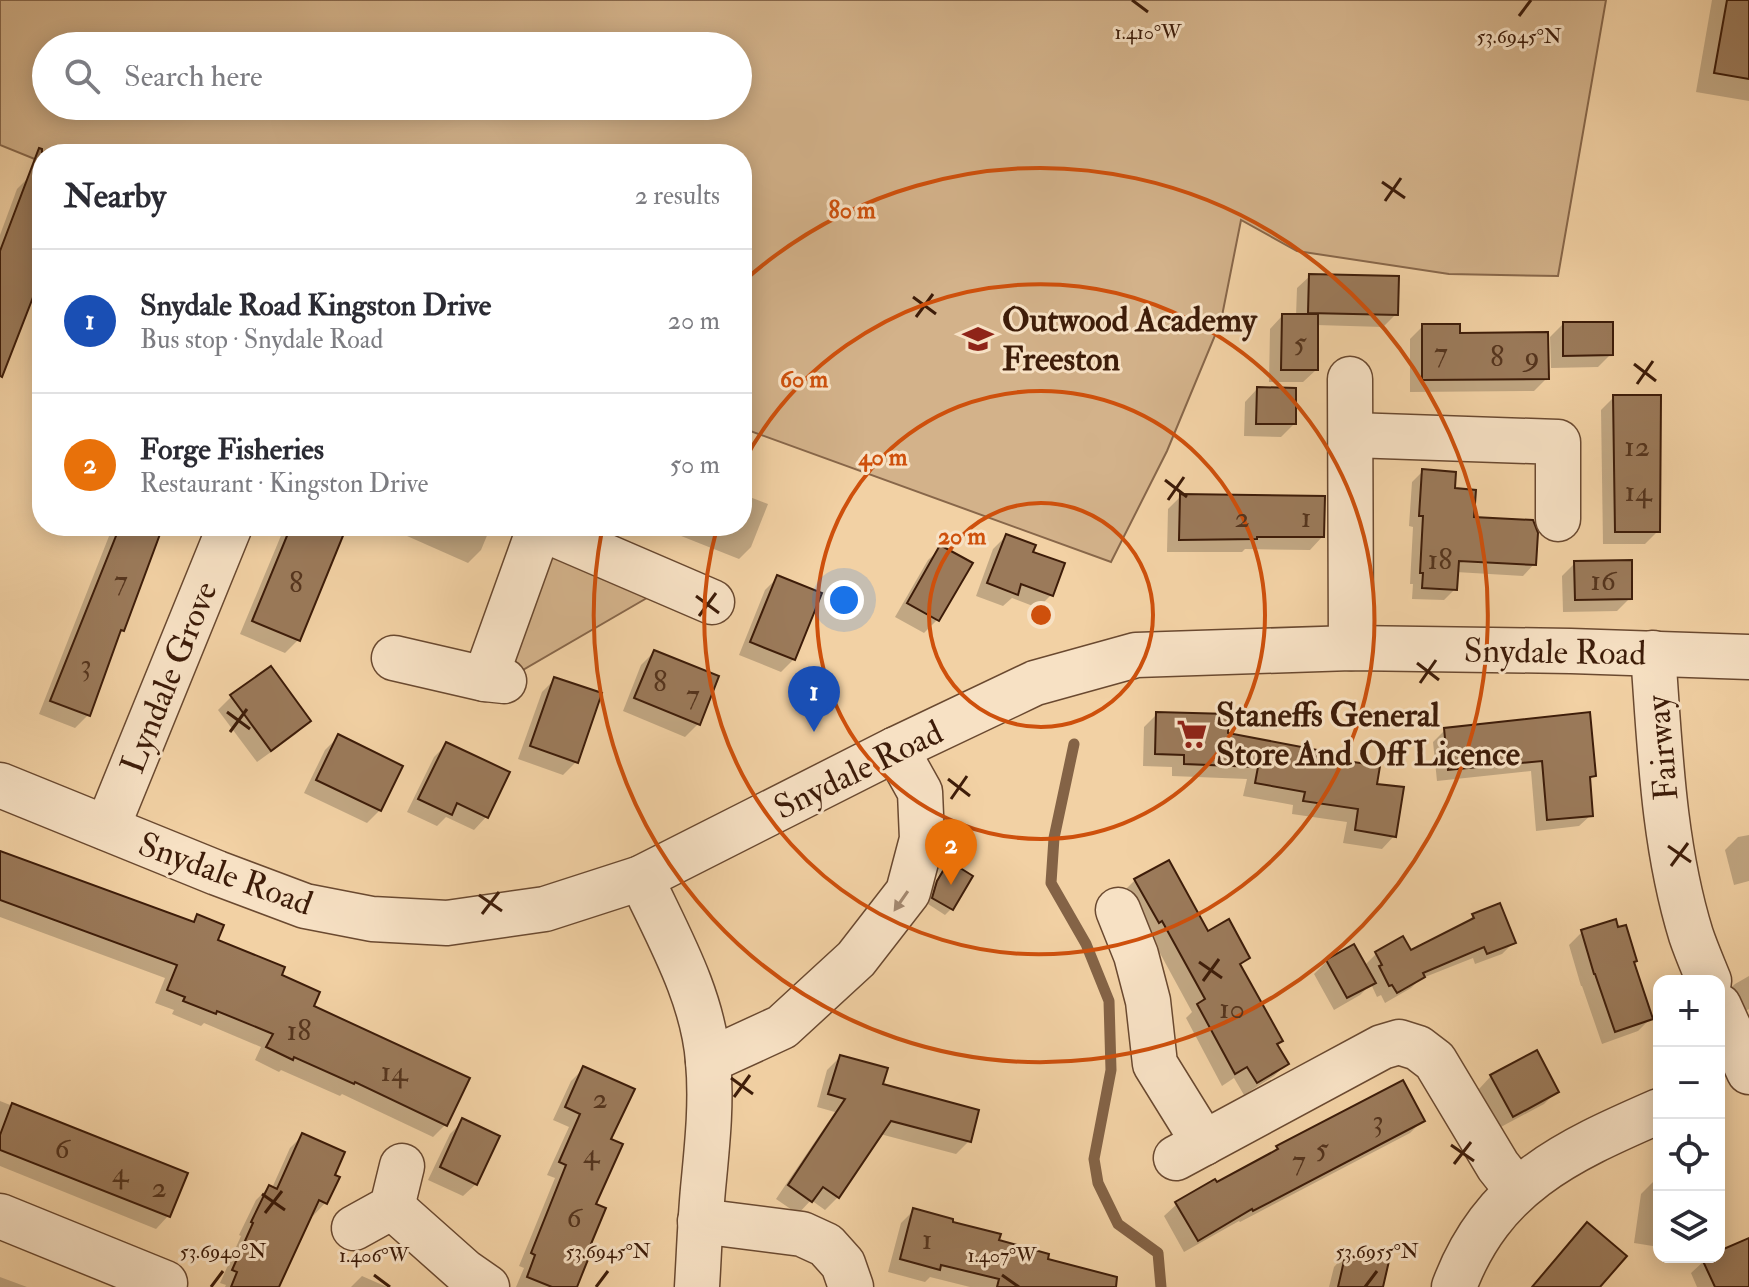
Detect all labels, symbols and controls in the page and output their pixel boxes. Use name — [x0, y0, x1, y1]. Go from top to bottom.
text: 1.410°W — [1115, 20, 1182, 45]
text: 53.6945°N — [1476, 24, 1562, 49]
search box — [32, 32, 752, 120]
icon: search — [60, 54, 104, 98]
text: Search here — [124, 58, 263, 95]
text: Nearby — [64, 175, 166, 218]
text: 2 results — [635, 180, 720, 212]
text: 80 m — [828, 195, 876, 226]
text: Snydale Road Kingston Drive — [140, 287, 491, 324]
place label: Outwood Academy Freeston — [1002, 299, 1258, 381]
text: 1 — [85, 305, 95, 337]
text: 20 m — [668, 305, 720, 337]
school or university icon: Outwood Academy Freeston — [961, 322, 995, 356]
text: Bus stop · Snydale Road — [140, 324, 383, 356]
house number: 5 — [1293, 324, 1307, 361]
house number: 7 — [1434, 334, 1448, 371]
house number: 8 — [1490, 338, 1504, 375]
house number: 9 — [1522, 338, 1540, 375]
text: 60 m — [780, 364, 828, 395]
house number: 12 — [1624, 428, 1650, 465]
text: Forge Fisheries — [140, 431, 324, 468]
text: 40 m — [858, 442, 908, 473]
text: 2 — [83, 449, 97, 481]
text: 50 m — [670, 449, 720, 481]
text: Restaurant · Kingston Drive — [140, 468, 428, 500]
house number: 14 — [1625, 473, 1653, 510]
house number: 2 — [1234, 499, 1250, 536]
house number: 1 — [1301, 499, 1311, 536]
text: 20 m — [938, 521, 986, 552]
house number: 18 — [1428, 541, 1452, 578]
house number: 7 — [114, 562, 128, 599]
house number: 16 — [1590, 562, 1618, 599]
house number: 8 — [289, 564, 303, 601]
street label: Lyndale Grove — [111, 575, 227, 780]
your location — [824, 580, 864, 620]
centre of rings — [1027, 601, 1055, 629]
street label: Snydale Road — [1463, 629, 1647, 676]
house number: 3 — [80, 646, 92, 683]
house number: 8 — [653, 663, 667, 700]
pin: 1 — [788, 666, 840, 732]
house number: 7 — [686, 676, 700, 713]
street label: Fairway — [1636, 692, 1689, 802]
place label: Staneffs General Store And Off Licence — [1216, 694, 1521, 776]
street label: Snydale Road — [767, 711, 950, 830]
supermarket icon: Staneffs General Store And Off Licence — [1175, 717, 1209, 751]
pin: 2 — [925, 819, 977, 885]
street label: Snydale Road — [132, 823, 319, 926]
one-way arrow — [894, 890, 909, 911]
map controls — [1653, 975, 1725, 1263]
button: + — [1653, 975, 1725, 1047]
house number: 10 — [1219, 990, 1245, 1027]
house number: 18 — [287, 1012, 311, 1049]
button: − — [1653, 1047, 1725, 1119]
house number: 14 — [381, 1053, 409, 1090]
house number: 2 — [592, 1080, 608, 1117]
house number: 3 — [1372, 1102, 1384, 1139]
button: locate — [1653, 1119, 1725, 1191]
house number: 6 — [54, 1130, 71, 1167]
house number: 5 — [1315, 1130, 1329, 1167]
house number: 4 — [583, 1135, 601, 1172]
house number: 7 — [1292, 1142, 1306, 1179]
house number: 4 — [112, 1154, 130, 1191]
house number: 2 — [151, 1169, 167, 1206]
button: layers — [1653, 1191, 1725, 1263]
house number: 6 — [566, 1199, 583, 1236]
house number: 1 — [922, 1221, 932, 1258]
text: 53.6940°N — [180, 1239, 266, 1264]
text: 53.6945°N — [565, 1239, 651, 1264]
text: 53.6955°N — [1335, 1239, 1419, 1264]
text: 1.406°W — [339, 1243, 410, 1268]
text: 1.407°W — [968, 1243, 1037, 1268]

